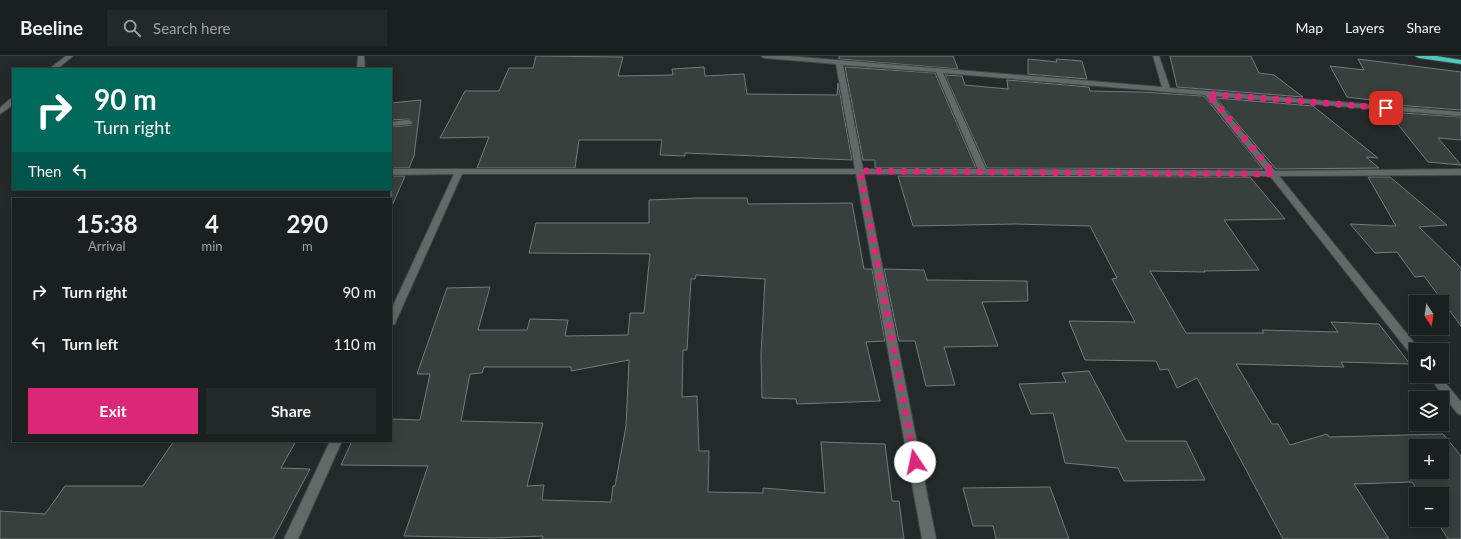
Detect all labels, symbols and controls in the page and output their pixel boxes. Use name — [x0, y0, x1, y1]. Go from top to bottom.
search box — [107, 10, 387, 46]
text: Beeline — [20, 16, 83, 39]
icon: search — [121, 17, 143, 39]
text: Search here — [153, 19, 230, 37]
text: Map — [1295, 19, 1323, 36]
text: Layers — [1345, 19, 1385, 36]
text: Share — [1407, 19, 1441, 36]
text: 90 m — [94, 82, 157, 116]
icon: right — [28, 84, 80, 136]
pin — [1369, 91, 1403, 125]
icon: arrive — [1375, 97, 1397, 119]
text: Turn right — [94, 116, 171, 138]
icon: left — [69, 160, 91, 182]
text: Then — [28, 162, 61, 180]
text: 15:38 — [76, 209, 138, 238]
text: 4 — [205, 209, 219, 238]
text: 290 — [286, 209, 328, 238]
text: Arrival — [88, 238, 125, 254]
text: min — [202, 238, 223, 254]
text: m — [302, 238, 313, 254]
icon: right — [28, 281, 50, 303]
text: Turn right — [62, 283, 127, 301]
text: 90 m — [342, 283, 376, 301]
north arrow — [1409, 295, 1449, 335]
map controls — [1409, 295, 1449, 527]
icon: left — [28, 333, 50, 355]
text: Turn left — [62, 335, 118, 353]
text: 110 m — [334, 335, 376, 353]
button: sound — [1409, 343, 1449, 383]
button: Exit — [28, 388, 198, 434]
button: Share — [206, 388, 376, 434]
button: layers — [1409, 391, 1449, 431]
button: + — [1409, 439, 1449, 479]
position arrow — [894, 441, 936, 483]
button: − — [1409, 487, 1449, 527]

